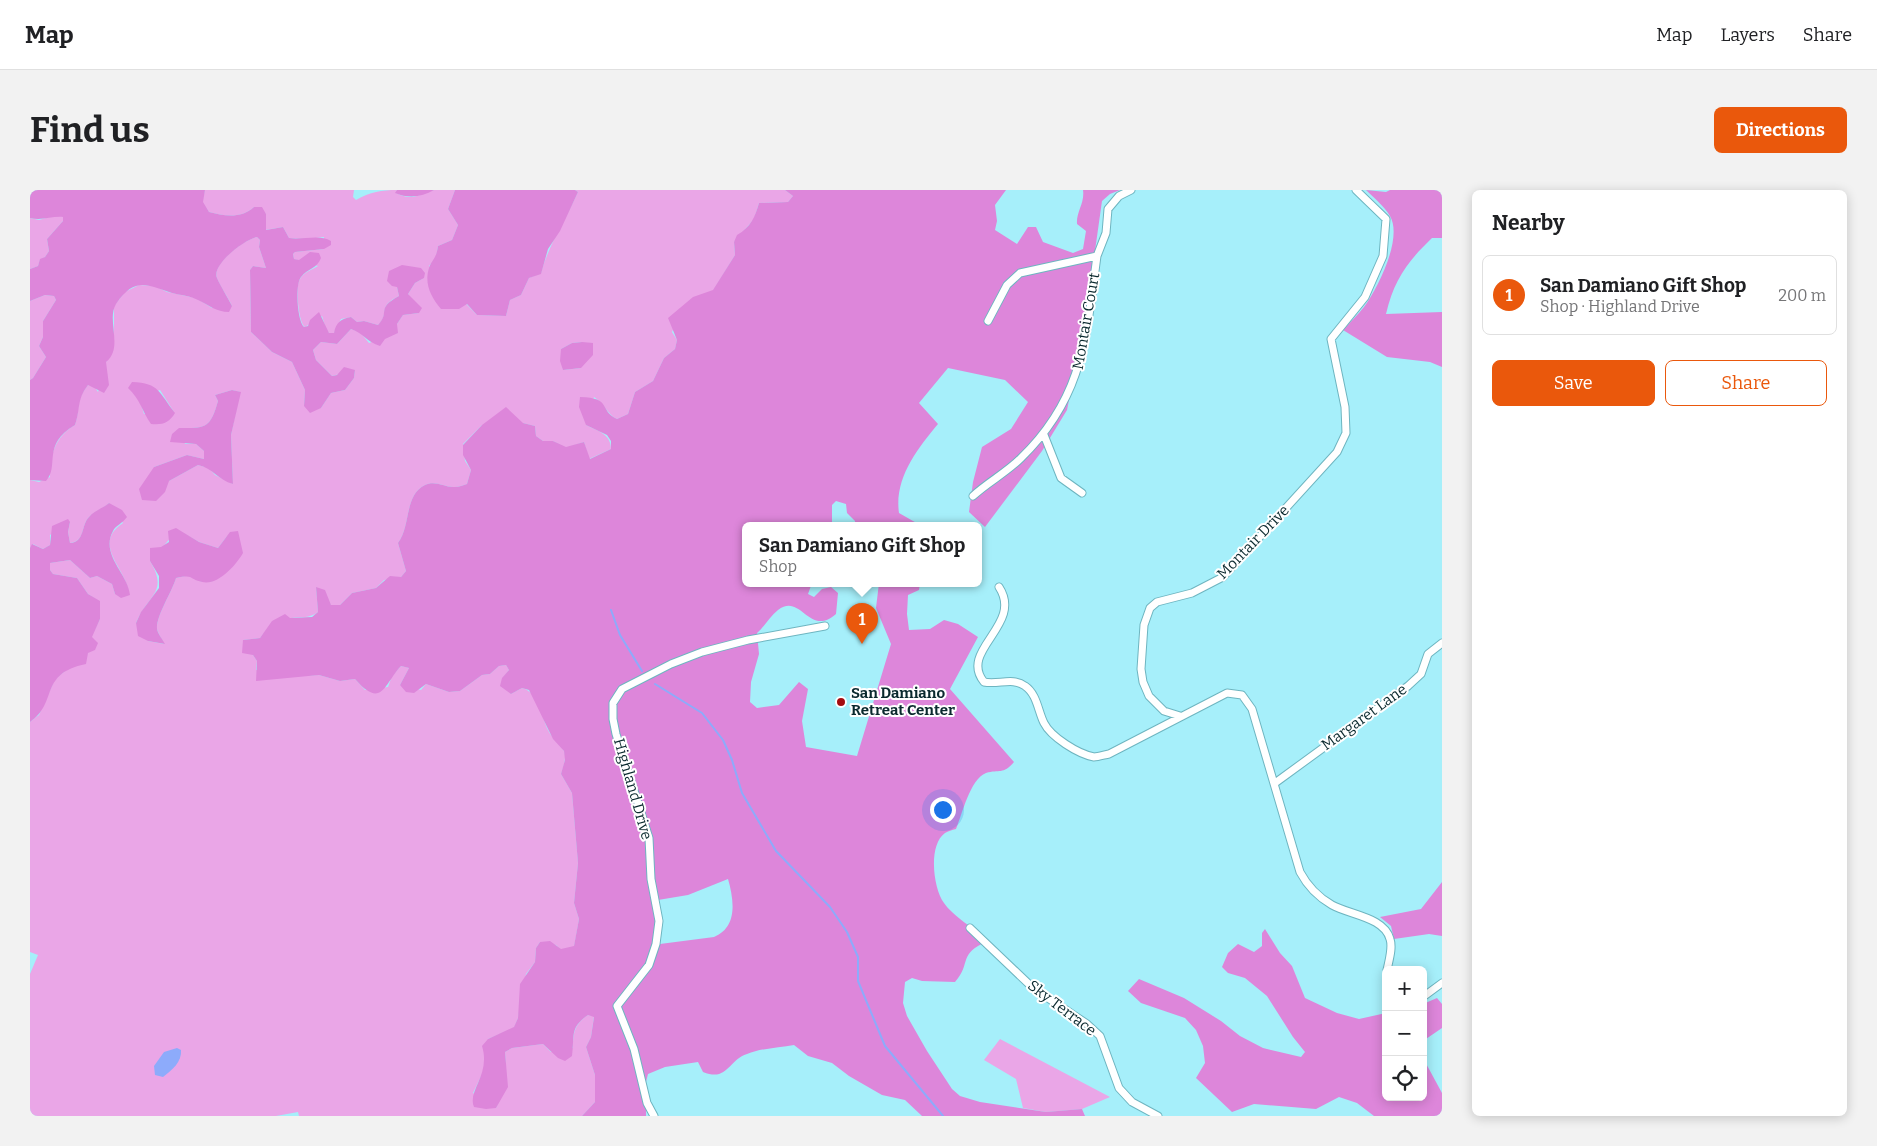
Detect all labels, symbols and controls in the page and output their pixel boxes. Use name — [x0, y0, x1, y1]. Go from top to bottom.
text: Map — [25, 21, 74, 49]
text: Map — [1656, 24, 1692, 46]
text: Layers — [1720, 24, 1775, 46]
text: Share — [1803, 24, 1852, 46]
button: Directions — [1714, 107, 1847, 153]
text: Find us — [30, 109, 150, 151]
text: Nearby — [1492, 210, 1565, 236]
street label: Montair Court — [1069, 271, 1103, 371]
text: San Damiano Gift Shop — [1540, 274, 1746, 297]
text: 1 — [1506, 286, 1512, 305]
text: 200 m — [1778, 286, 1826, 305]
text: Shop · Highland Drive — [1540, 297, 1700, 316]
button: Save — [1492, 360, 1655, 406]
button: Share — [1665, 360, 1827, 406]
street label: Montair Drive — [1213, 501, 1293, 583]
popup — [742, 522, 982, 587]
text: San Damiano Gift Shop — [759, 534, 965, 557]
text: Shop — [759, 557, 797, 576]
pin: 1 — [846, 603, 878, 644]
street label: Margaret Lane — [1318, 680, 1410, 754]
place label: San Damiano Retreat Center — [851, 684, 955, 719]
marker: San Damiano Retreat Center — [835, 696, 847, 708]
street label: Highland Drive — [610, 736, 656, 842]
your location — [930, 797, 956, 823]
map controls — [1382, 966, 1427, 1101]
button: + — [1382, 966, 1427, 1011]
street label: Sky Terrace — [1024, 976, 1100, 1040]
button: − — [1382, 1011, 1427, 1056]
button: locate — [1382, 1056, 1427, 1101]

